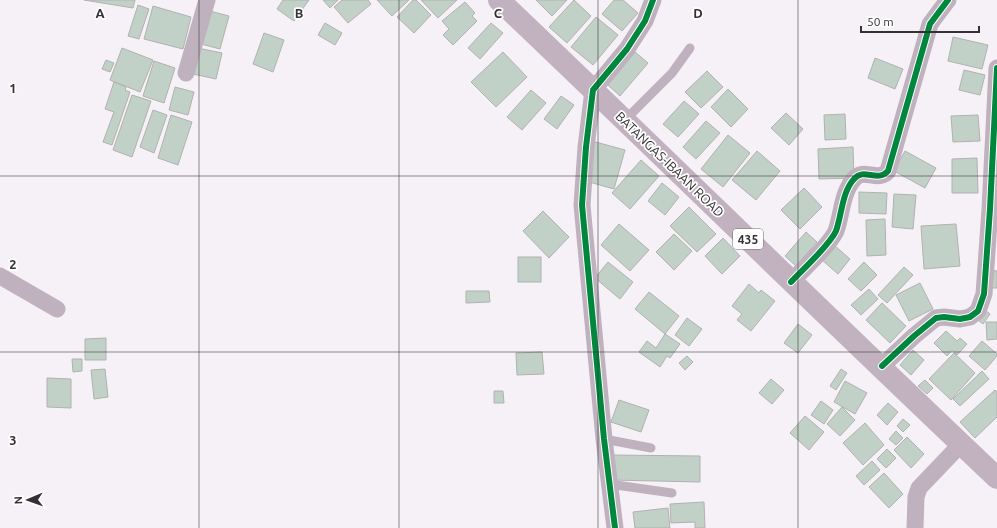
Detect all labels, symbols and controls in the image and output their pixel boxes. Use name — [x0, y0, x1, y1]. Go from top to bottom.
text: A — [95, 6, 105, 20]
text: B — [295, 6, 304, 20]
text: C — [494, 6, 503, 20]
text: D — [693, 6, 703, 20]
scale bar — [861, 8, 979, 34]
text: 50 m — [867, 15, 894, 28]
text: 1 — [9, 81, 17, 95]
street label: BATANGAS-IBAAN ROAD — [613, 109, 727, 219]
road number: 435 — [733, 229, 763, 249]
text: 2 — [9, 257, 17, 271]
text: 3 — [9, 433, 17, 447]
north arrow — [8, 480, 48, 520]
text: N — [12, 496, 24, 505]

